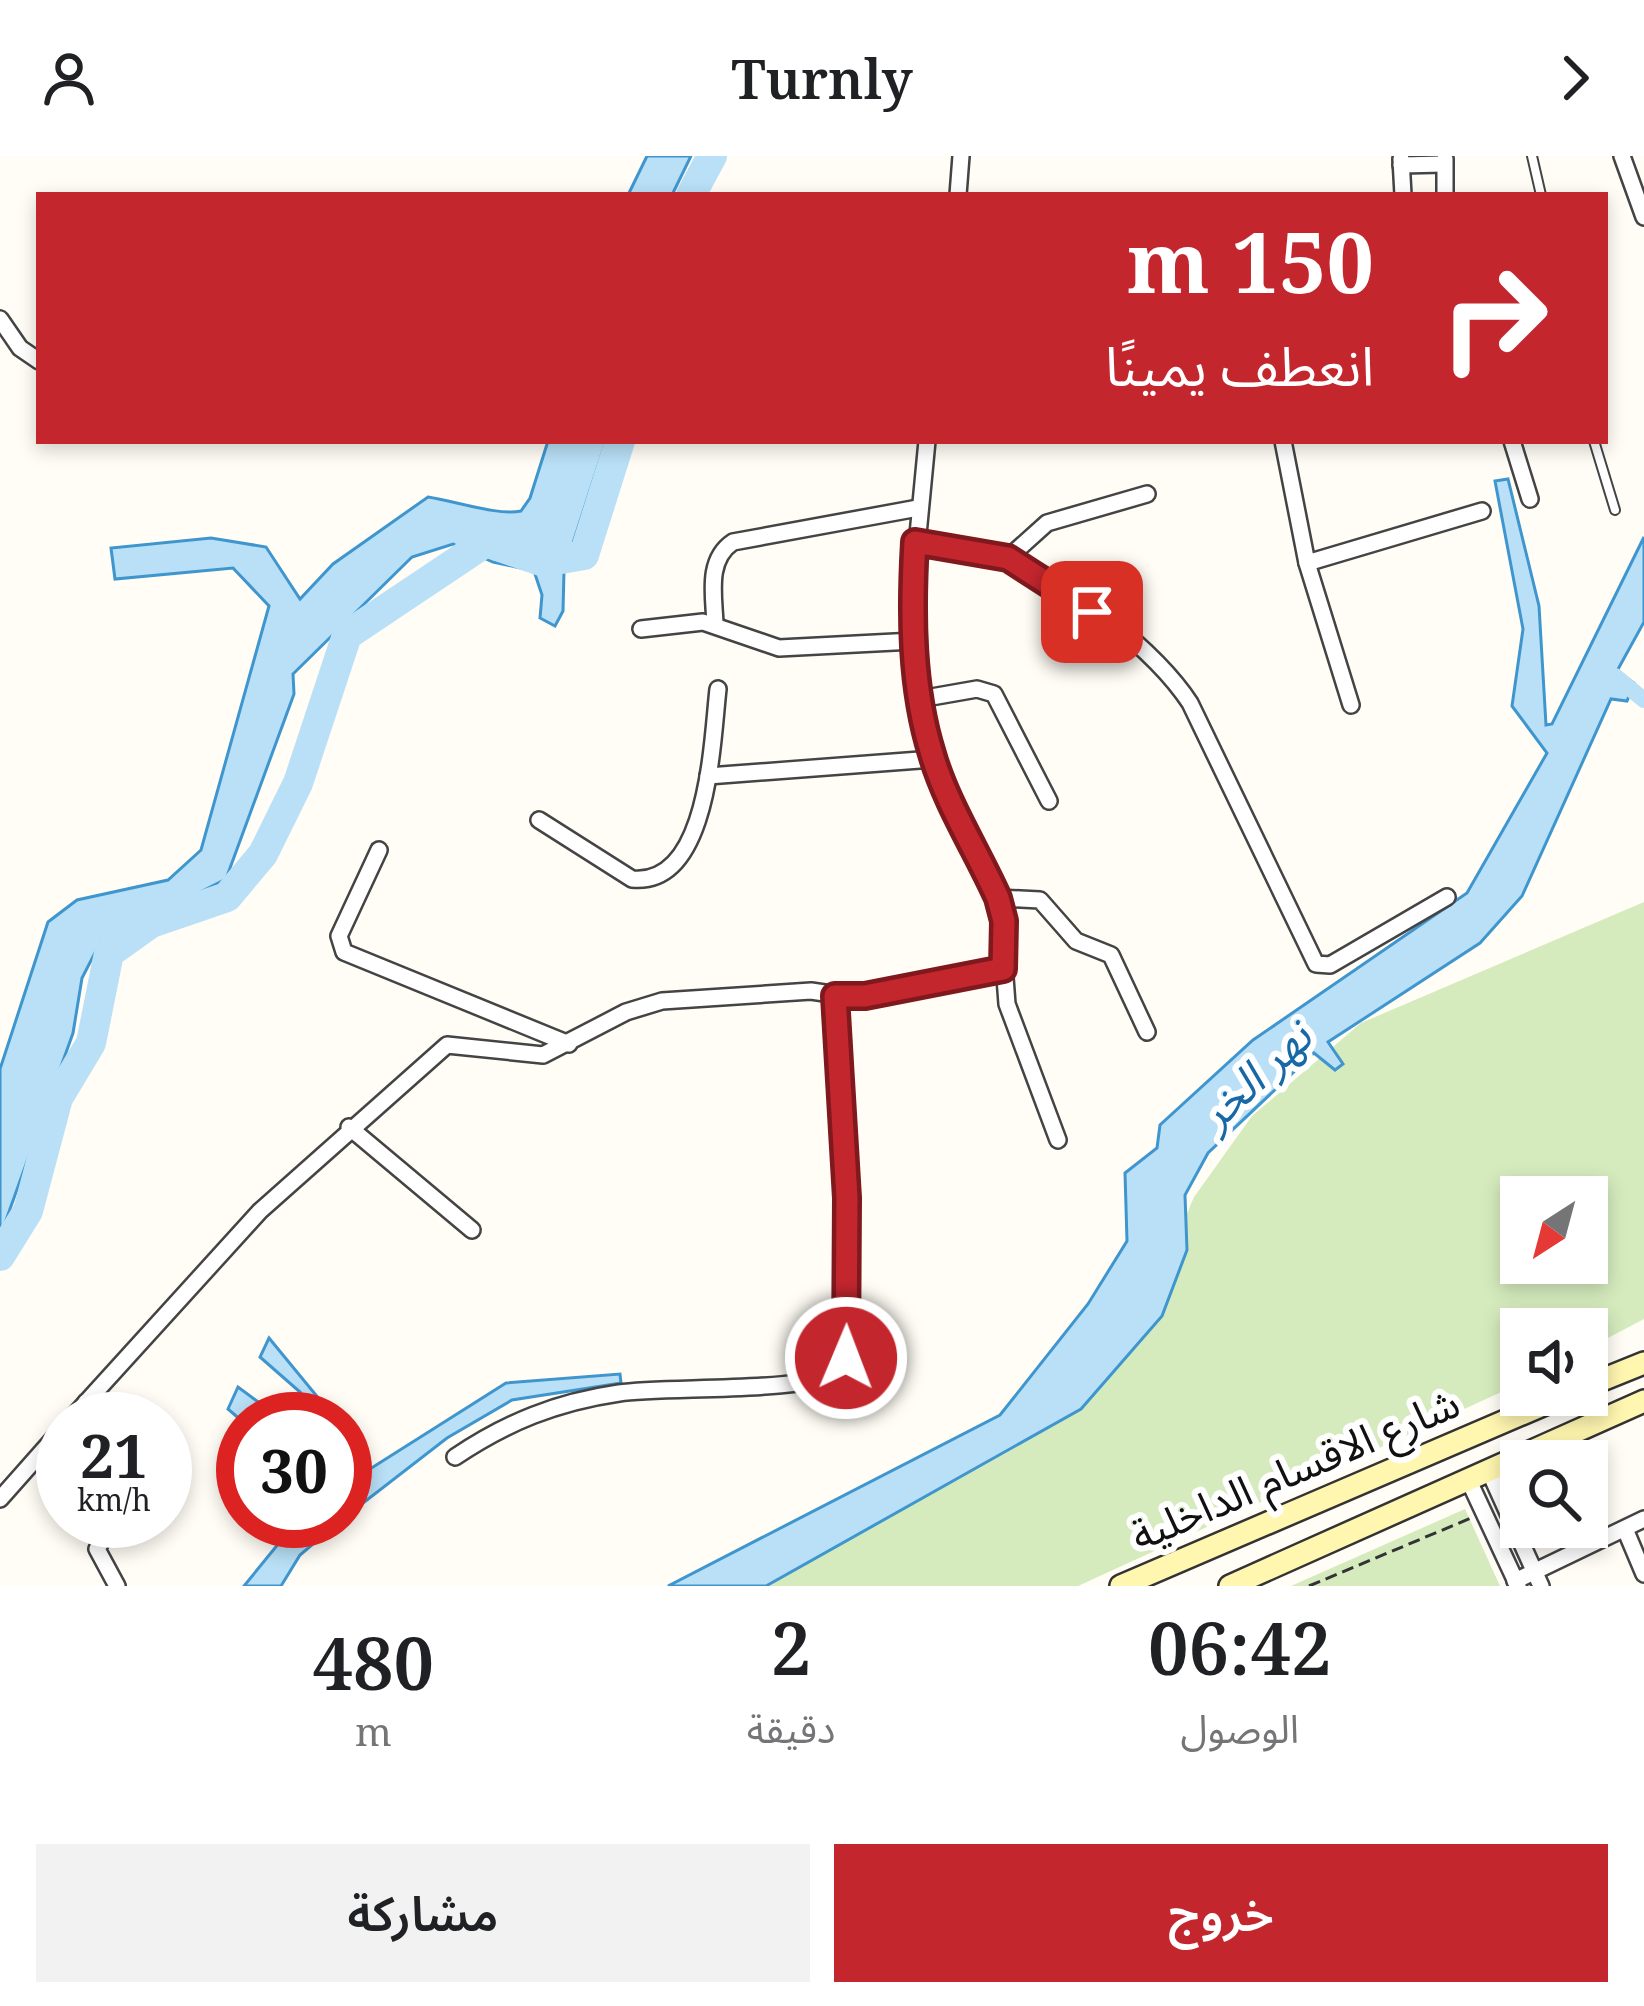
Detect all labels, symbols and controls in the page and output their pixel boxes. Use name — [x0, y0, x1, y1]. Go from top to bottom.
text: Turnly — [731, 41, 913, 115]
icon: person — [36, 45, 102, 111]
icon: forward — [1542, 45, 1608, 111]
text: 150 m — [1127, 203, 1374, 318]
icon: right — [1416, 240, 1572, 396]
text: انعطف يمينًا — [1105, 328, 1374, 402]
pin — [1041, 561, 1143, 663]
icon: arrive — [1059, 579, 1125, 645]
water label: نهر الخر — [1182, 1004, 1326, 1144]
north arrow — [1500, 1176, 1608, 1284]
map controls — [1500, 1176, 1608, 1548]
position arrow — [783, 1295, 909, 1421]
button: sound — [1500, 1308, 1608, 1416]
street label: شارع الاقسام الداخلية — [1121, 1373, 1469, 1567]
speed limit sign: 30 — [216, 1392, 372, 1548]
text: 21 — [80, 1414, 148, 1496]
button: search — [1500, 1440, 1608, 1548]
text: km/h — [77, 1479, 151, 1520]
text: 2 — [771, 1598, 811, 1696]
text: 06:42 — [1148, 1598, 1332, 1696]
text: 480 — [313, 1613, 434, 1711]
text: دقيقة — [747, 1701, 835, 1754]
text: الوصول — [1180, 1701, 1299, 1754]
text: m — [355, 1704, 392, 1757]
button: مشاركة — [36, 1844, 810, 1982]
button: خروج — [834, 1844, 1608, 1982]

